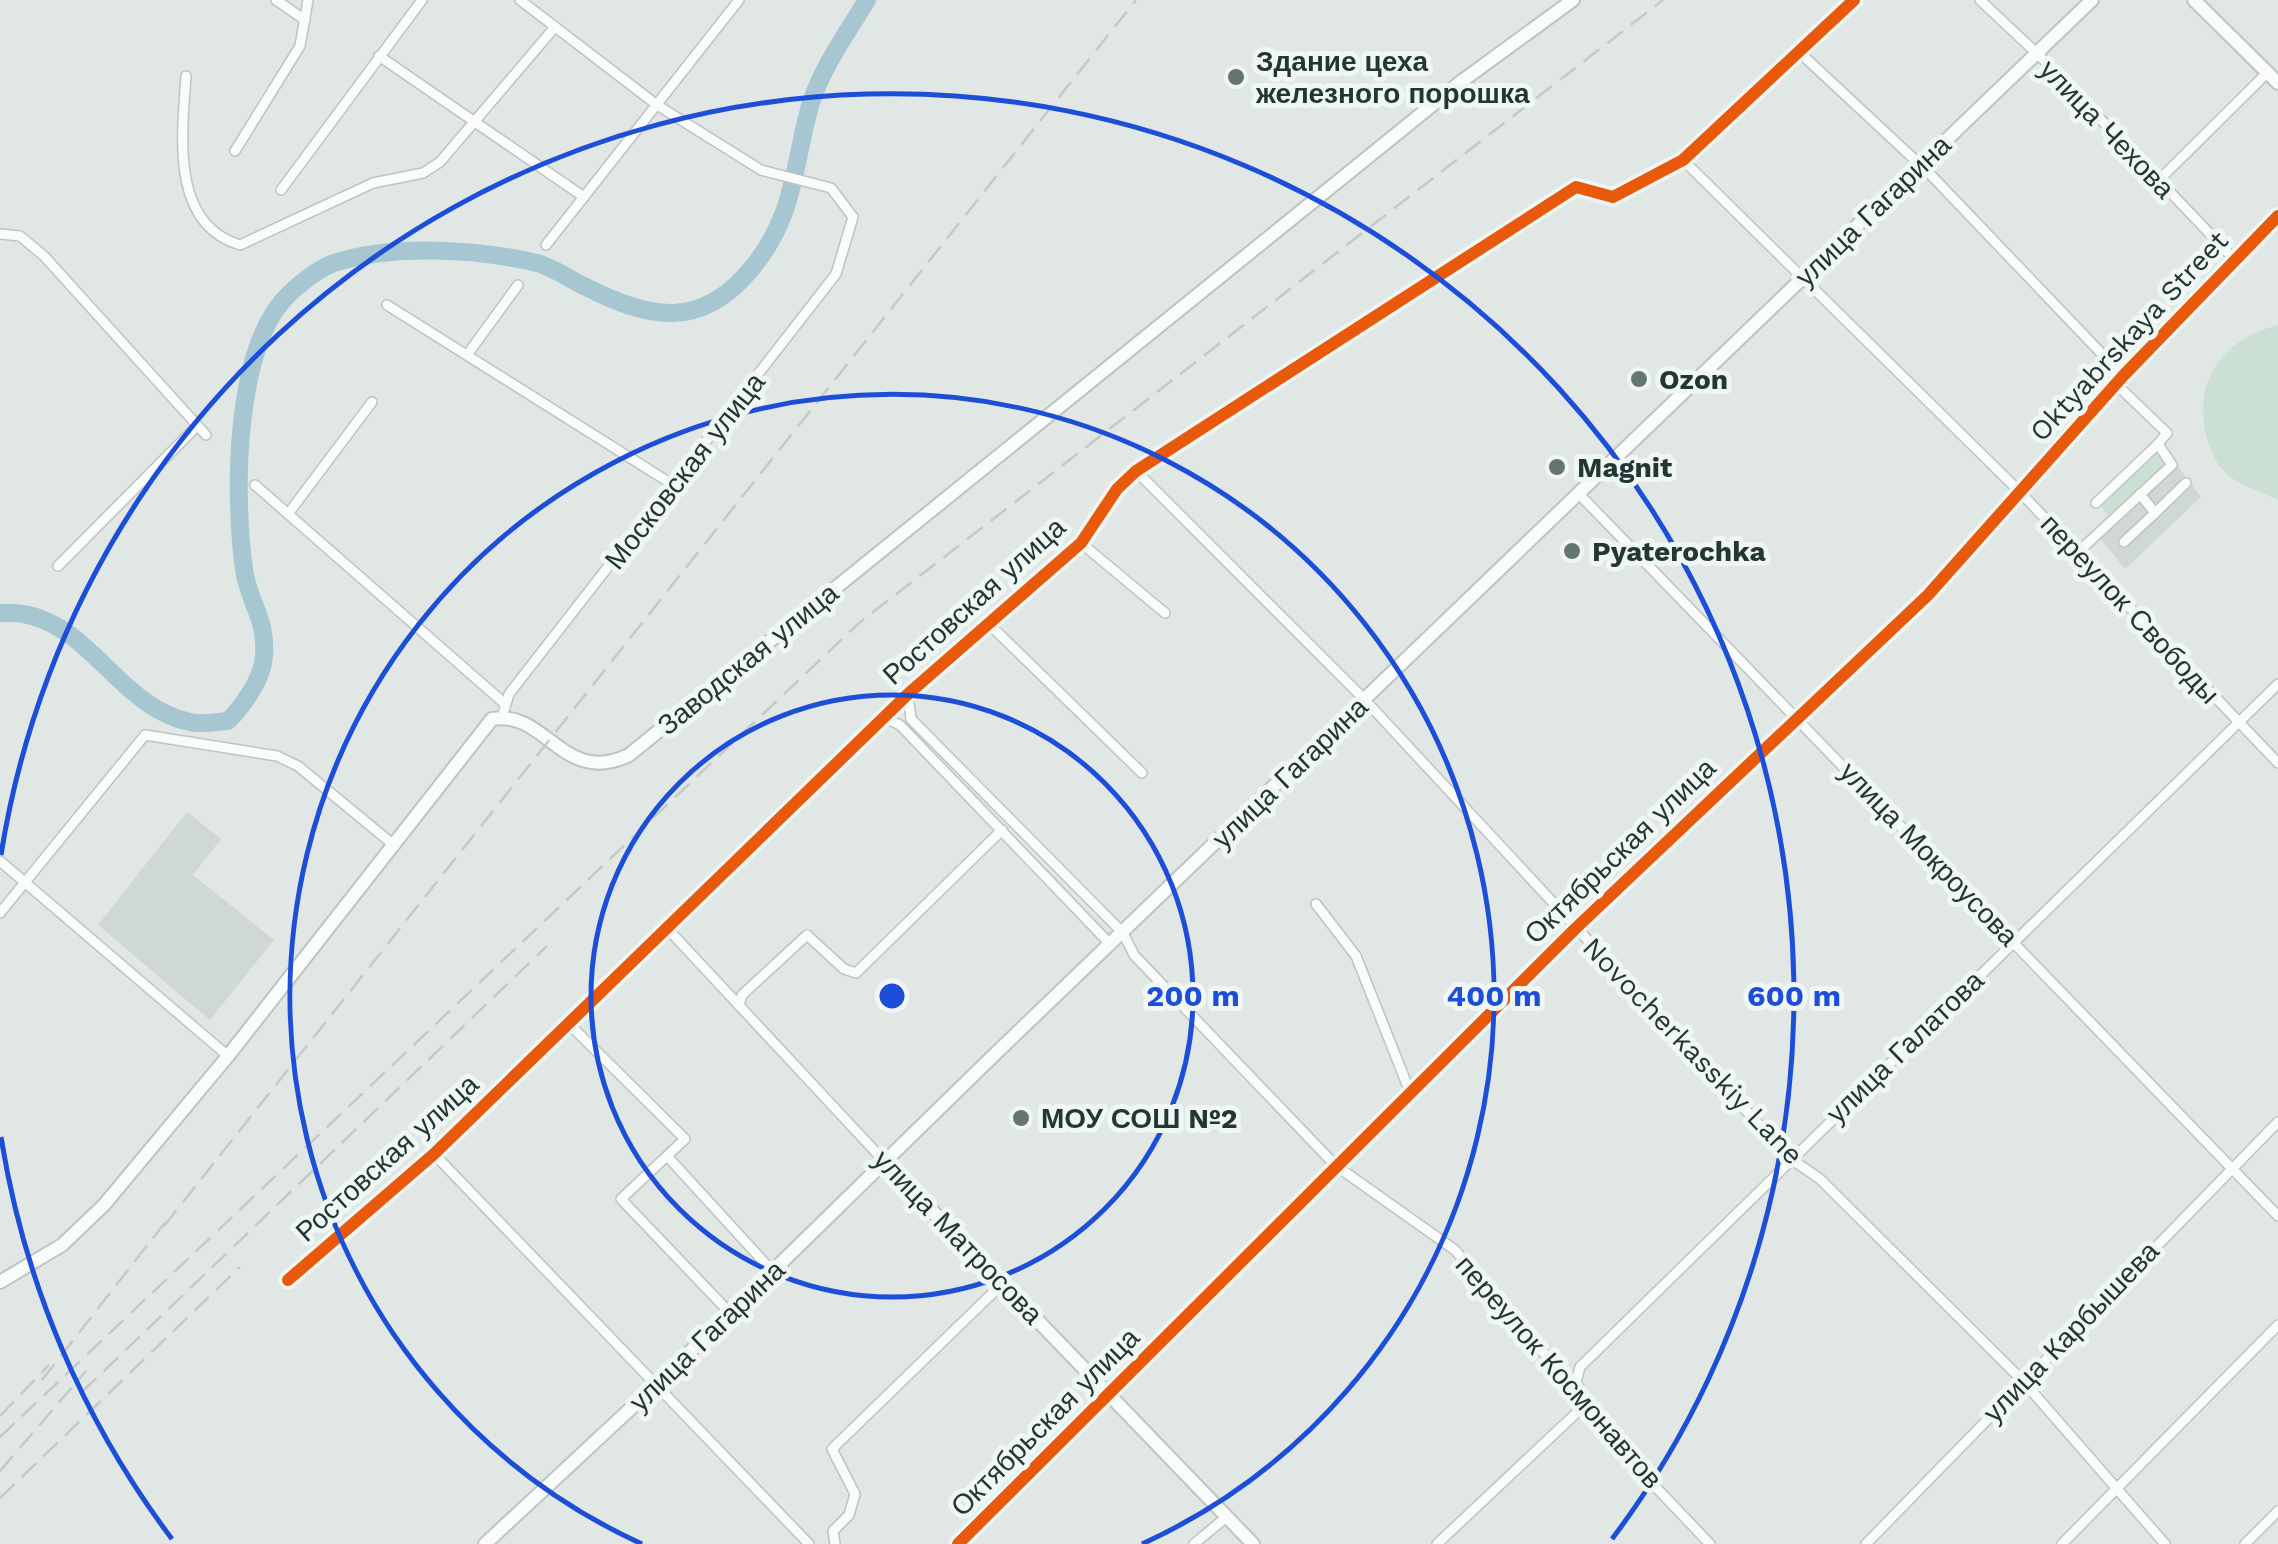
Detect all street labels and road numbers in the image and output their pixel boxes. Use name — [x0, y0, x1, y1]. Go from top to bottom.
street label: улица Чехова — [2033, 53, 2182, 205]
street label: улица Гагарина — [1788, 128, 1958, 293]
street label: Oktyabrskaya Street — [2023, 224, 2235, 448]
street label: Московская улица — [598, 366, 772, 576]
street label: переулок Свободы — [2034, 507, 2226, 711]
street label: Ростовская улица — [876, 510, 1072, 691]
street label: Заводская улица — [651, 576, 845, 742]
street label: улица Гагарина — [1205, 690, 1375, 855]
street label: Октябрьская улица — [1518, 751, 1723, 951]
street label: улица Мокроусова — [1833, 755, 2025, 953]
street label: Novocherkasskiy Lane — [1576, 931, 1810, 1171]
street label: улица Галатова — [1820, 964, 1991, 1130]
street label: Ростовская улица — [289, 1067, 485, 1248]
street label: улица Матросова — [867, 1143, 1050, 1331]
street label: улица Карбышева — [1976, 1235, 2166, 1429]
street label: переулок Космонавтов — [1449, 1249, 1669, 1495]
street label: улица Гагарина — [622, 1253, 792, 1418]
street label: Октябрьская улица — [944, 1321, 1146, 1523]

